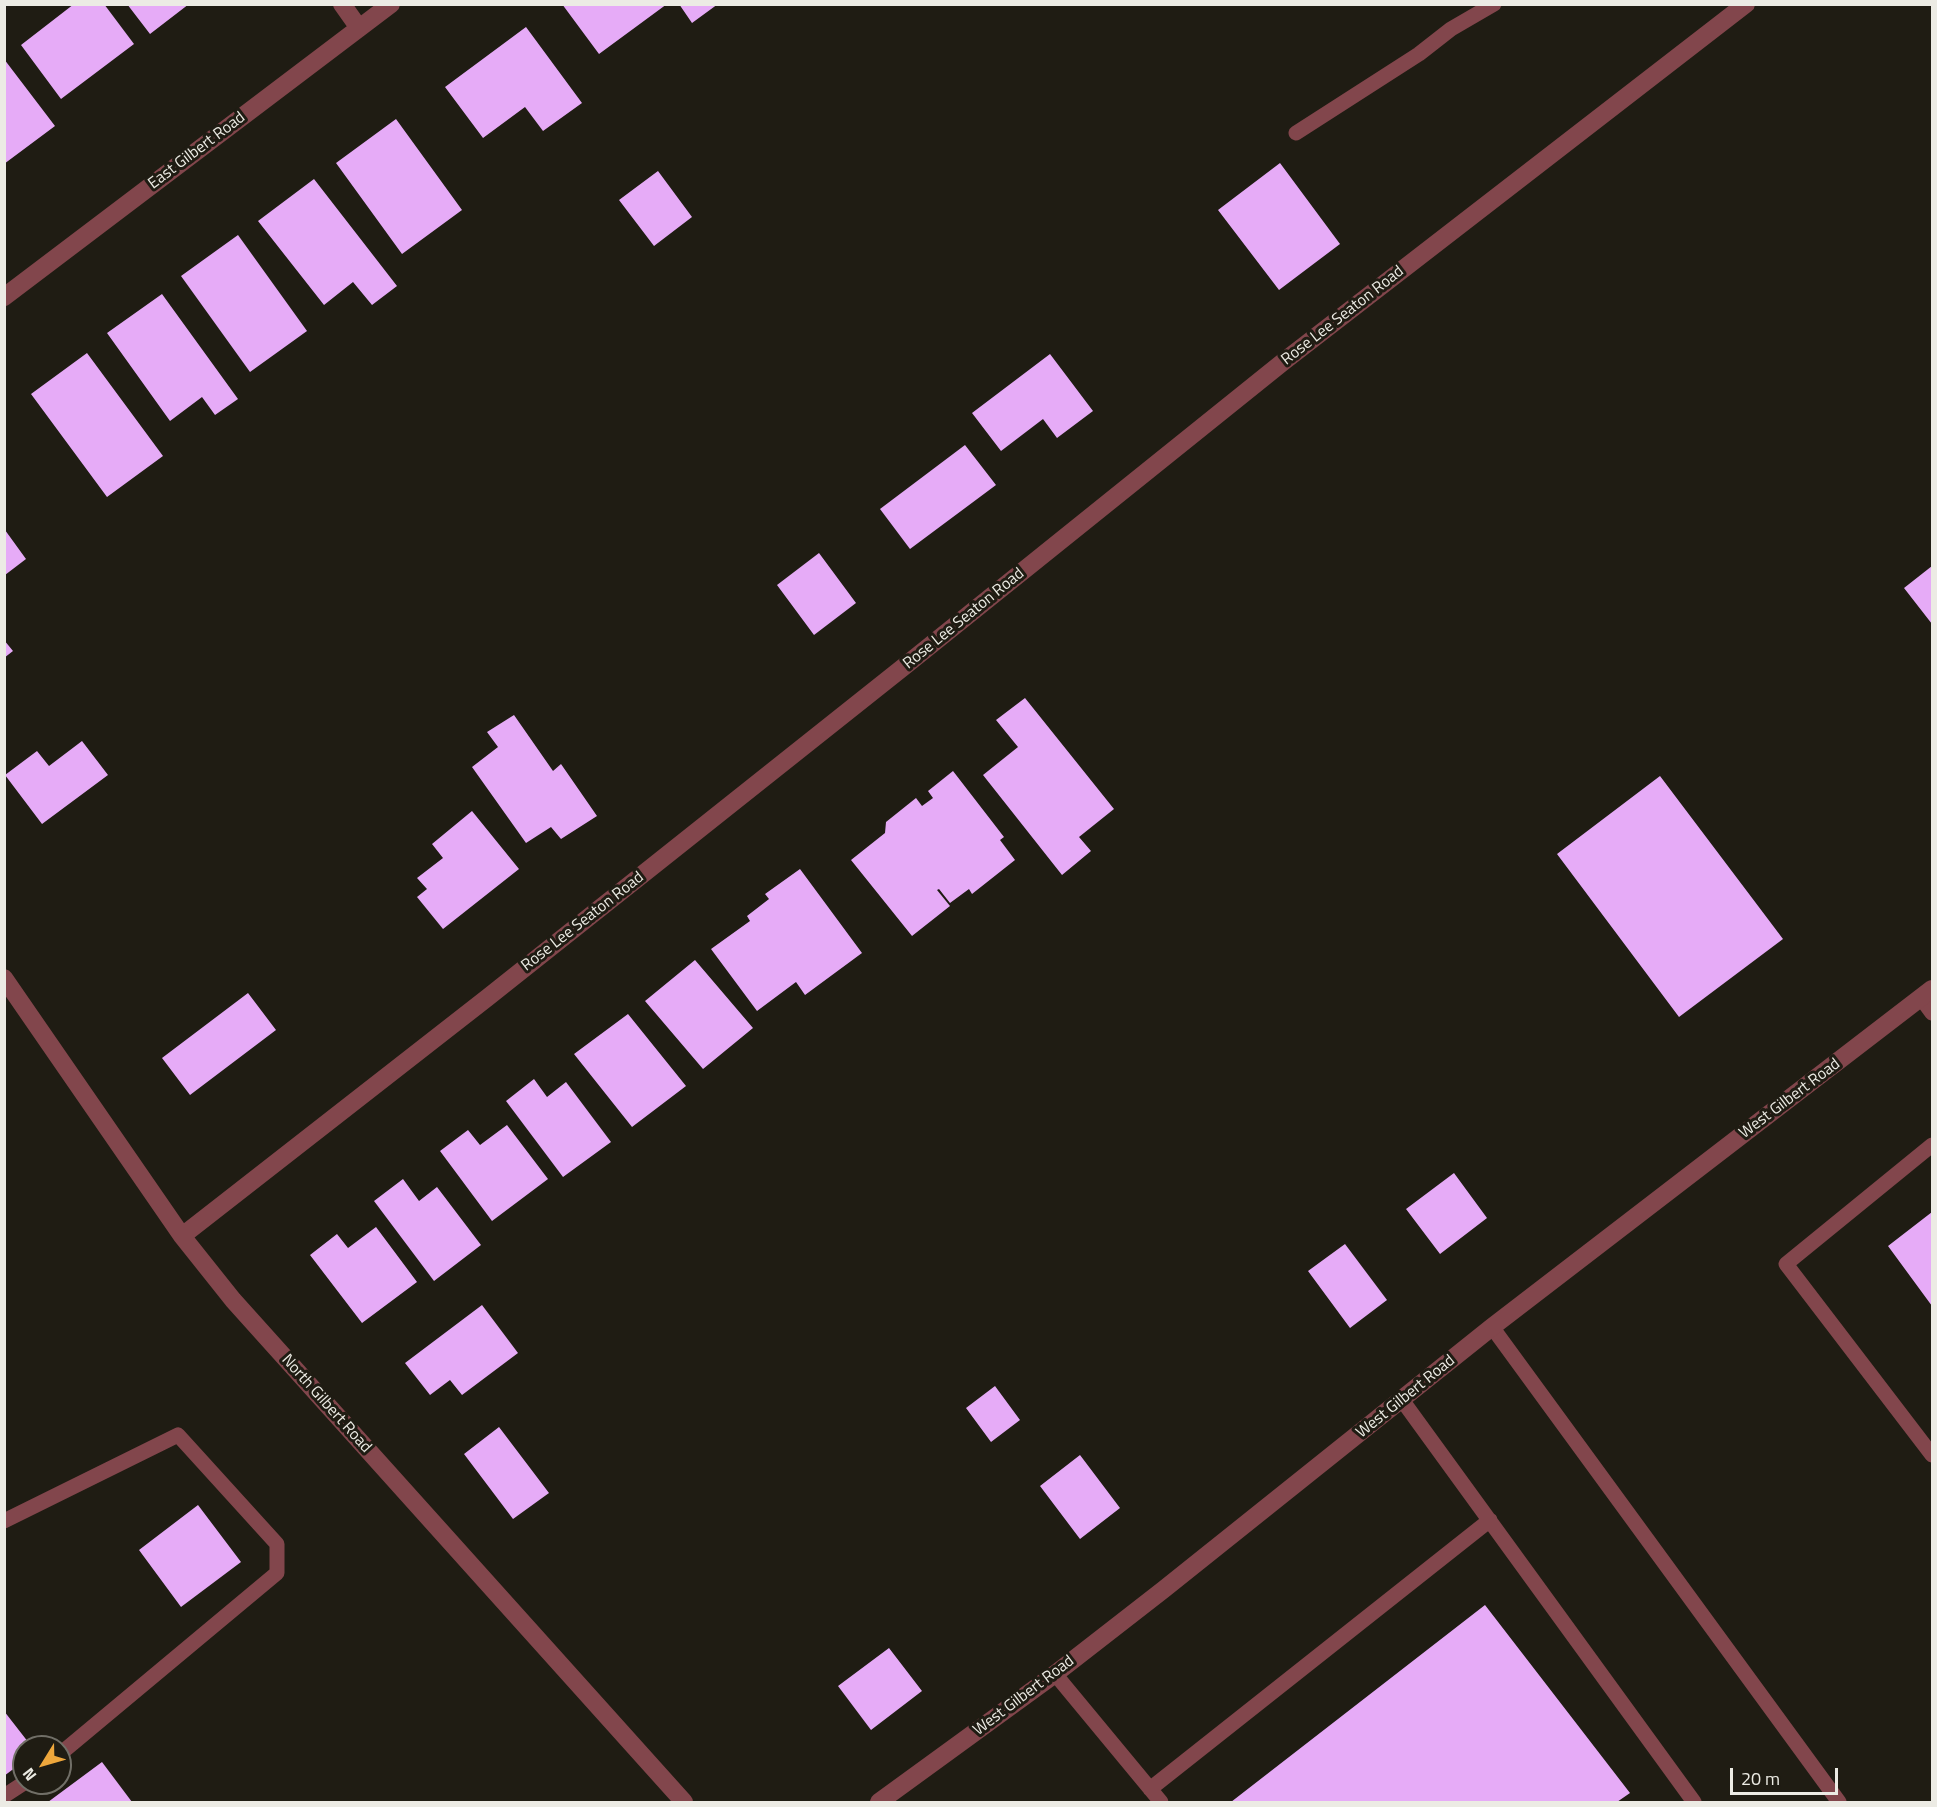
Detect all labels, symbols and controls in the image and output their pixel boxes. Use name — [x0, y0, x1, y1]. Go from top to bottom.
street label: East Gilbert Road — [145, 108, 249, 194]
street label: Rose Lee Seaton Road — [1278, 262, 1408, 370]
street label: Rose Lee Seaton Road — [900, 564, 1028, 674]
street label: Rose Lee Seaton Road — [518, 868, 648, 976]
street label: West Gilbert Road — [1736, 1055, 1844, 1143]
street label: North Gilbert Road — [277, 1351, 375, 1457]
street label: West Gilbert Road — [1353, 1351, 1459, 1443]
street label: West Gilbert Road — [970, 1652, 1078, 1740]
north arrow — [12, 1735, 72, 1795]
scale bar — [1733, 1756, 1841, 1794]
text: N — [16, 1763, 42, 1786]
text: 20 m — [1741, 1765, 1780, 1792]

